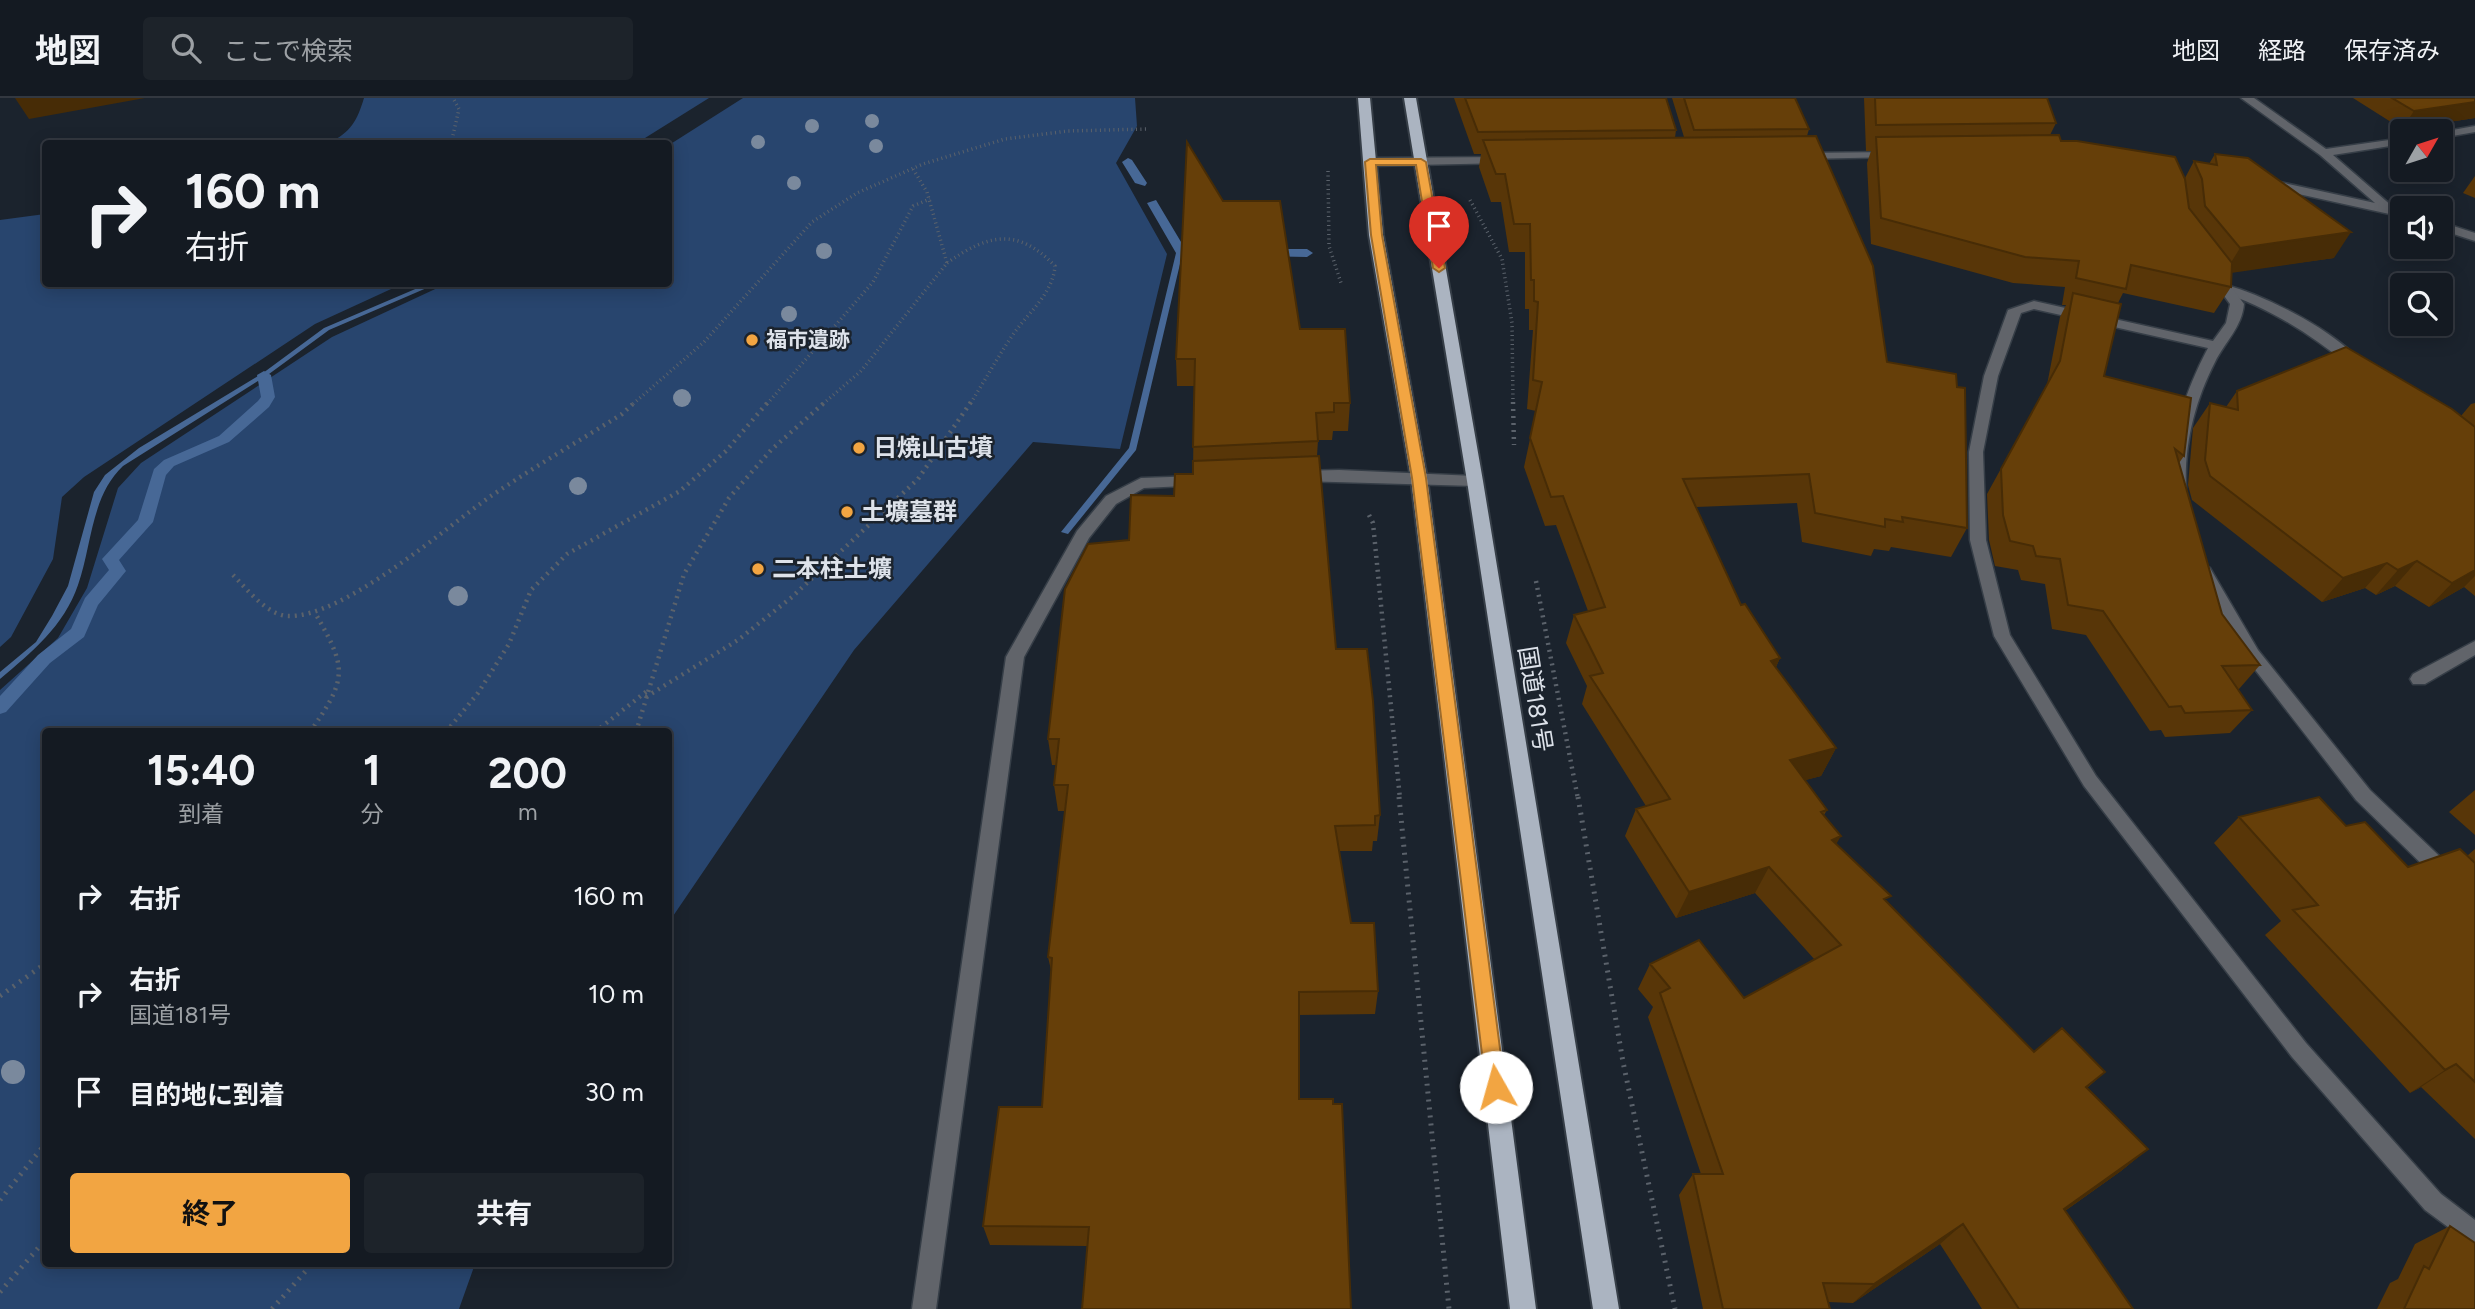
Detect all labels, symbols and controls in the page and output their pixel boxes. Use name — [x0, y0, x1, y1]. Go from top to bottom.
search box — [143, 17, 633, 80]
icon: search — [167, 29, 205, 67]
text: 地図 — [35, 31, 101, 70]
text: ここで検索 — [223, 35, 353, 67]
text: 地図 — [2172, 36, 2220, 65]
text: 経路 — [2258, 36, 2306, 65]
text: 保存済み — [2344, 36, 2440, 65]
north arrow — [2390, 119, 2454, 182]
map controls — [2390, 119, 2453, 336]
text: 160 m — [185, 161, 320, 220]
icon: right — [70, 168, 161, 259]
pin — [1409, 196, 1469, 268]
button: sound — [2390, 196, 2453, 259]
icon: arrive — [1420, 207, 1458, 245]
text: 右折 — [185, 228, 249, 266]
button: search — [2390, 273, 2453, 336]
place label: 福市遺跡 — [766, 327, 850, 352]
marker: 福市遺跡 — [744, 332, 760, 348]
place label: 日焼山古墳 — [873, 433, 993, 462]
marker: 日焼山古墳 — [851, 440, 867, 456]
place label: 土壙墓群 — [861, 497, 957, 526]
marker: 土壙墓群 — [839, 504, 855, 520]
place label: 二本柱土壙 — [772, 554, 892, 583]
marker: 二本柱土壙 — [750, 561, 766, 577]
street label: 国道181号 — [1513, 644, 1558, 754]
text: 15:40 — [147, 745, 255, 796]
text: 1 — [363, 745, 381, 796]
text: 200 — [488, 748, 567, 799]
text: m — [518, 798, 537, 826]
text: 到着 — [178, 800, 224, 828]
text: 分 — [360, 800, 383, 828]
icon: right — [70, 877, 108, 915]
text: 160 m — [573, 880, 644, 912]
text: 右折 — [129, 883, 181, 915]
text: 右折 — [129, 964, 181, 996]
icon: right — [70, 975, 108, 1013]
text: 10 m — [588, 978, 644, 1010]
text: 国道181号 — [129, 1001, 231, 1029]
position arrow — [1459, 1050, 1533, 1124]
icon: arrive — [70, 1073, 108, 1111]
text: 30 m — [585, 1076, 644, 1108]
text: 目的地に到着 — [129, 1079, 285, 1111]
button: 終了 — [70, 1173, 350, 1253]
button: 共有 — [364, 1173, 644, 1253]

